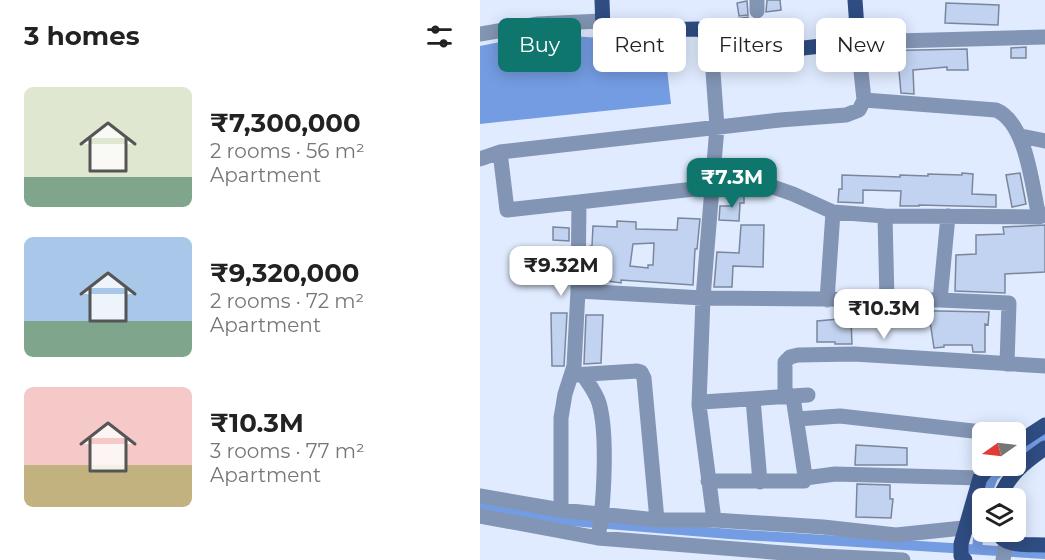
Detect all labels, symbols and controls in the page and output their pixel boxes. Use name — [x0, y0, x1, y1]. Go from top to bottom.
chip: Buy — [498, 18, 581, 72]
chip: Rent — [593, 18, 686, 72]
chip: Filters — [698, 18, 804, 72]
chip: New — [816, 18, 906, 72]
text: 3 homes — [24, 20, 139, 52]
icon: filters — [423, 20, 456, 53]
text: ₹7,300,000 — [210, 107, 361, 139]
icon: home — [72, 111, 144, 183]
text: 2 rooms · 56 m² — [210, 139, 365, 163]
pin: ₹7.3M — [690, 158, 774, 209]
text: Apartment — [210, 163, 321, 187]
text: ₹7.3M — [701, 165, 763, 189]
pin: ₹9.32M — [512, 246, 610, 297]
text: ₹9.32M — [523, 253, 599, 277]
text: ₹9,320,000 — [210, 257, 359, 289]
icon: home — [72, 261, 144, 333]
text: 2 rooms · 72 m² — [210, 289, 364, 313]
pin: ₹10.3M — [835, 289, 933, 340]
text: ₹10.3M — [848, 296, 920, 320]
text: Apartment — [210, 313, 321, 337]
text: ₹10.3M — [210, 407, 304, 439]
icon: home — [72, 411, 144, 483]
north arrow — [972, 422, 1026, 476]
map controls — [972, 422, 1026, 542]
text: 3 rooms · 77 m² — [210, 439, 365, 463]
text: Apartment — [210, 463, 321, 487]
button: layers — [972, 488, 1026, 542]

